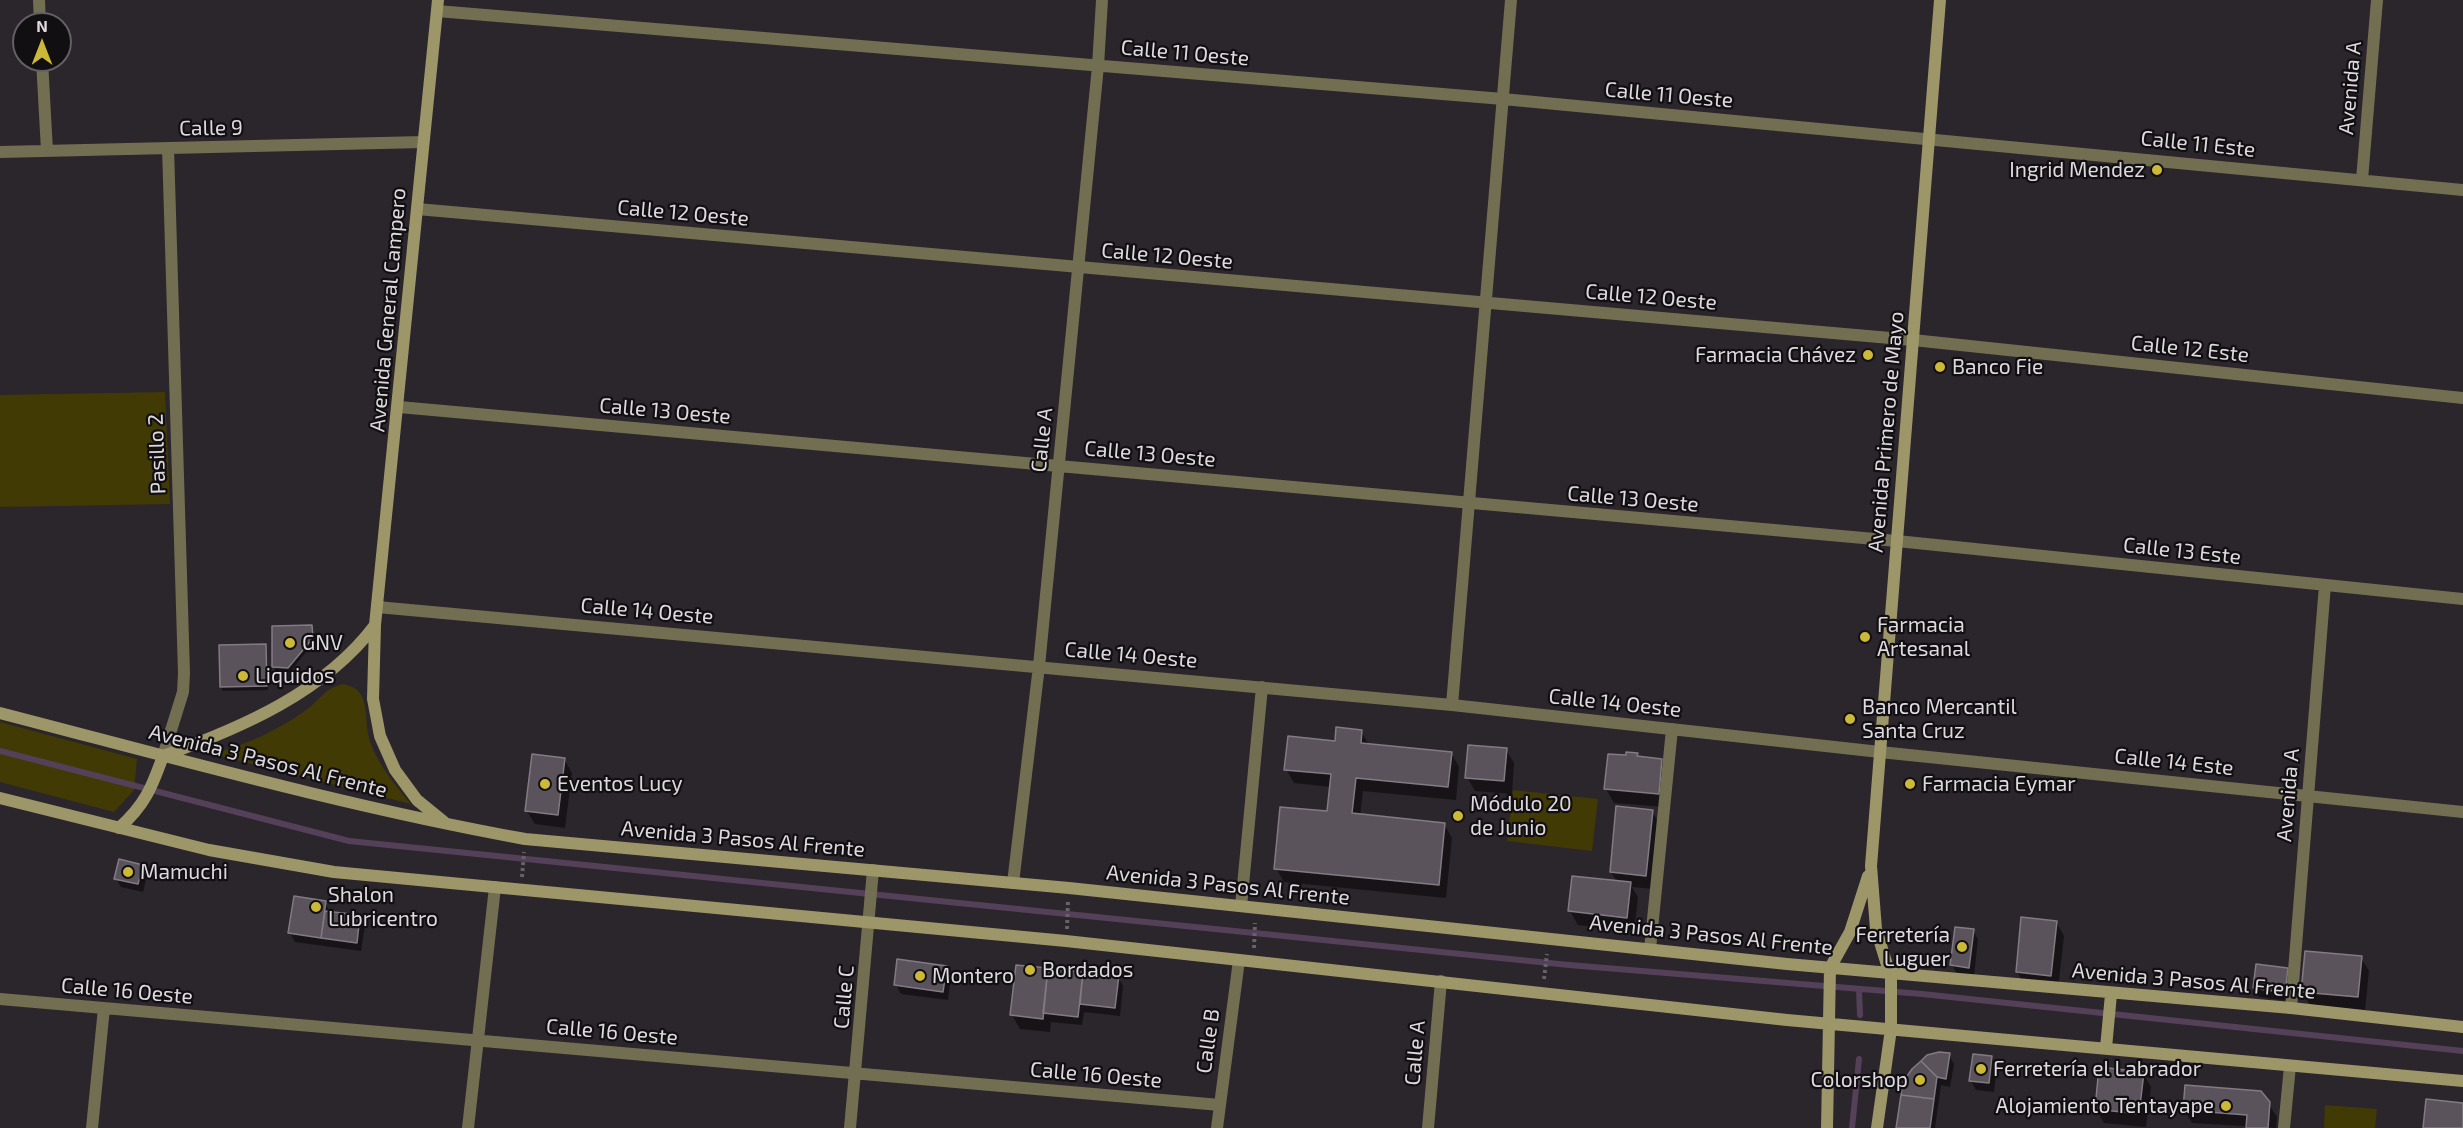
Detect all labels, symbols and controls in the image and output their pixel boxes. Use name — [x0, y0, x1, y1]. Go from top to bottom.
north arrow — [12, 12, 72, 72]
text: N — [36, 16, 48, 35]
street label: Calle 11 Oeste — [1120, 35, 1250, 71]
street label: Avenida A — [2333, 40, 2367, 136]
street label: Calle 11 Oeste — [1604, 77, 1734, 113]
street label: Calle 9 — [179, 115, 243, 141]
street label: Calle 11 Este — [2139, 125, 2257, 163]
place label: Ingrid Mendez — [2009, 157, 2145, 183]
marker: Ingrid Mendez — [2150, 163, 2164, 177]
street label: Avenida General Campero — [365, 187, 411, 433]
street label: Calle 12 Oeste — [616, 195, 750, 231]
street label: Calle 12 Oeste — [1100, 238, 1234, 274]
street label: Calle 12 Oeste — [1584, 279, 1718, 315]
street label: Avenida Primero de Mayo — [1863, 310, 1909, 554]
street label: Calle 12 Este — [2130, 330, 2250, 368]
place label: Farmacia Chávez — [1695, 342, 1856, 368]
marker: Farmacia Chávez — [1861, 348, 1875, 362]
place label: Banco Fie — [1952, 354, 2043, 380]
marker: Banco Fie — [1933, 360, 1947, 374]
street label: Calle 13 Oeste — [598, 393, 732, 429]
street label: Calle A — [1026, 406, 1058, 474]
street label: Pasillo 2 — [143, 413, 171, 495]
street label: Calle 13 Oeste — [1083, 436, 1217, 472]
street label: Calle 13 Oeste — [1566, 481, 1700, 517]
street label: Calle 13 Este — [2122, 532, 2242, 570]
street label: Calle 14 Oeste — [580, 593, 714, 629]
place label: Farmacia Artesanal — [1877, 612, 1970, 662]
place label: GNV — [302, 630, 343, 656]
marker: Farmacia Artesanal — [1858, 630, 1872, 644]
marker: GNV — [283, 636, 297, 650]
street label: Calle 14 Oeste — [1064, 637, 1198, 673]
place label: Liquidos — [255, 663, 335, 689]
marker: Liquidos — [236, 669, 250, 683]
street label: Calle 14 Oeste — [1547, 684, 1683, 722]
place label: Banco Mercantil Santa Cruz — [1862, 694, 2017, 744]
marker: Banco Mercantil Santa Cruz — [1843, 712, 1857, 726]
street label: Avenida 3 Pasos Al Frente — [146, 719, 390, 803]
street label: Calle 14 Este — [2113, 743, 2235, 781]
street label: Avenida A — [2271, 747, 2305, 843]
place label: Eventos Lucy — [557, 771, 683, 797]
place label: Farmacia Eymar — [1922, 771, 2076, 797]
marker: Eventos Lucy — [538, 777, 552, 791]
marker: Farmacia Eymar — [1903, 777, 1917, 791]
place label: Módulo 20 de Junio — [1470, 791, 1572, 841]
marker: Módulo 20 de Junio — [1451, 809, 1465, 823]
street label: Avenida 3 Pasos Al Frente — [620, 816, 866, 862]
place label: Mamuchi — [140, 859, 228, 885]
street label: Avenida 3 Pasos Al Frente — [1105, 860, 1351, 910]
marker: Mamuchi — [121, 865, 135, 879]
place label: Shalon Lubricentro — [328, 882, 438, 932]
marker: Shalon Lubricentro — [309, 900, 323, 914]
street label: Avenida 3 Pasos Al Frente — [1588, 910, 1834, 960]
place label: Ferretería Luguer — [1855, 922, 1950, 972]
marker: Ferretería Luguer — [1955, 940, 1969, 954]
place label: Bordados — [1042, 957, 1133, 983]
street label: Avenida 3 Pasos Al Frente — [2071, 958, 2317, 1004]
place label: Montero — [932, 963, 1014, 989]
marker: Bordados — [1023, 963, 1037, 977]
street label: Calle C — [829, 964, 859, 1030]
marker: Montero — [913, 969, 927, 983]
street label: Calle 16 Oeste — [60, 973, 194, 1009]
street label: Calle B — [1191, 1007, 1225, 1075]
street label: Calle 16 Oeste — [545, 1014, 679, 1050]
street label: Calle A — [1400, 1020, 1430, 1086]
place label: Ferretería el Labrador — [1993, 1056, 2201, 1082]
street label: Calle 16 Oeste — [1029, 1057, 1163, 1093]
marker: Ferretería el Labrador — [1974, 1062, 1988, 1076]
place label: Colorshop — [1811, 1067, 1908, 1093]
marker: Colorshop — [1913, 1073, 1927, 1087]
place label: Alojamiento Tentayape — [1995, 1093, 2214, 1119]
marker: Alojamiento Tentayape — [2219, 1099, 2233, 1113]

